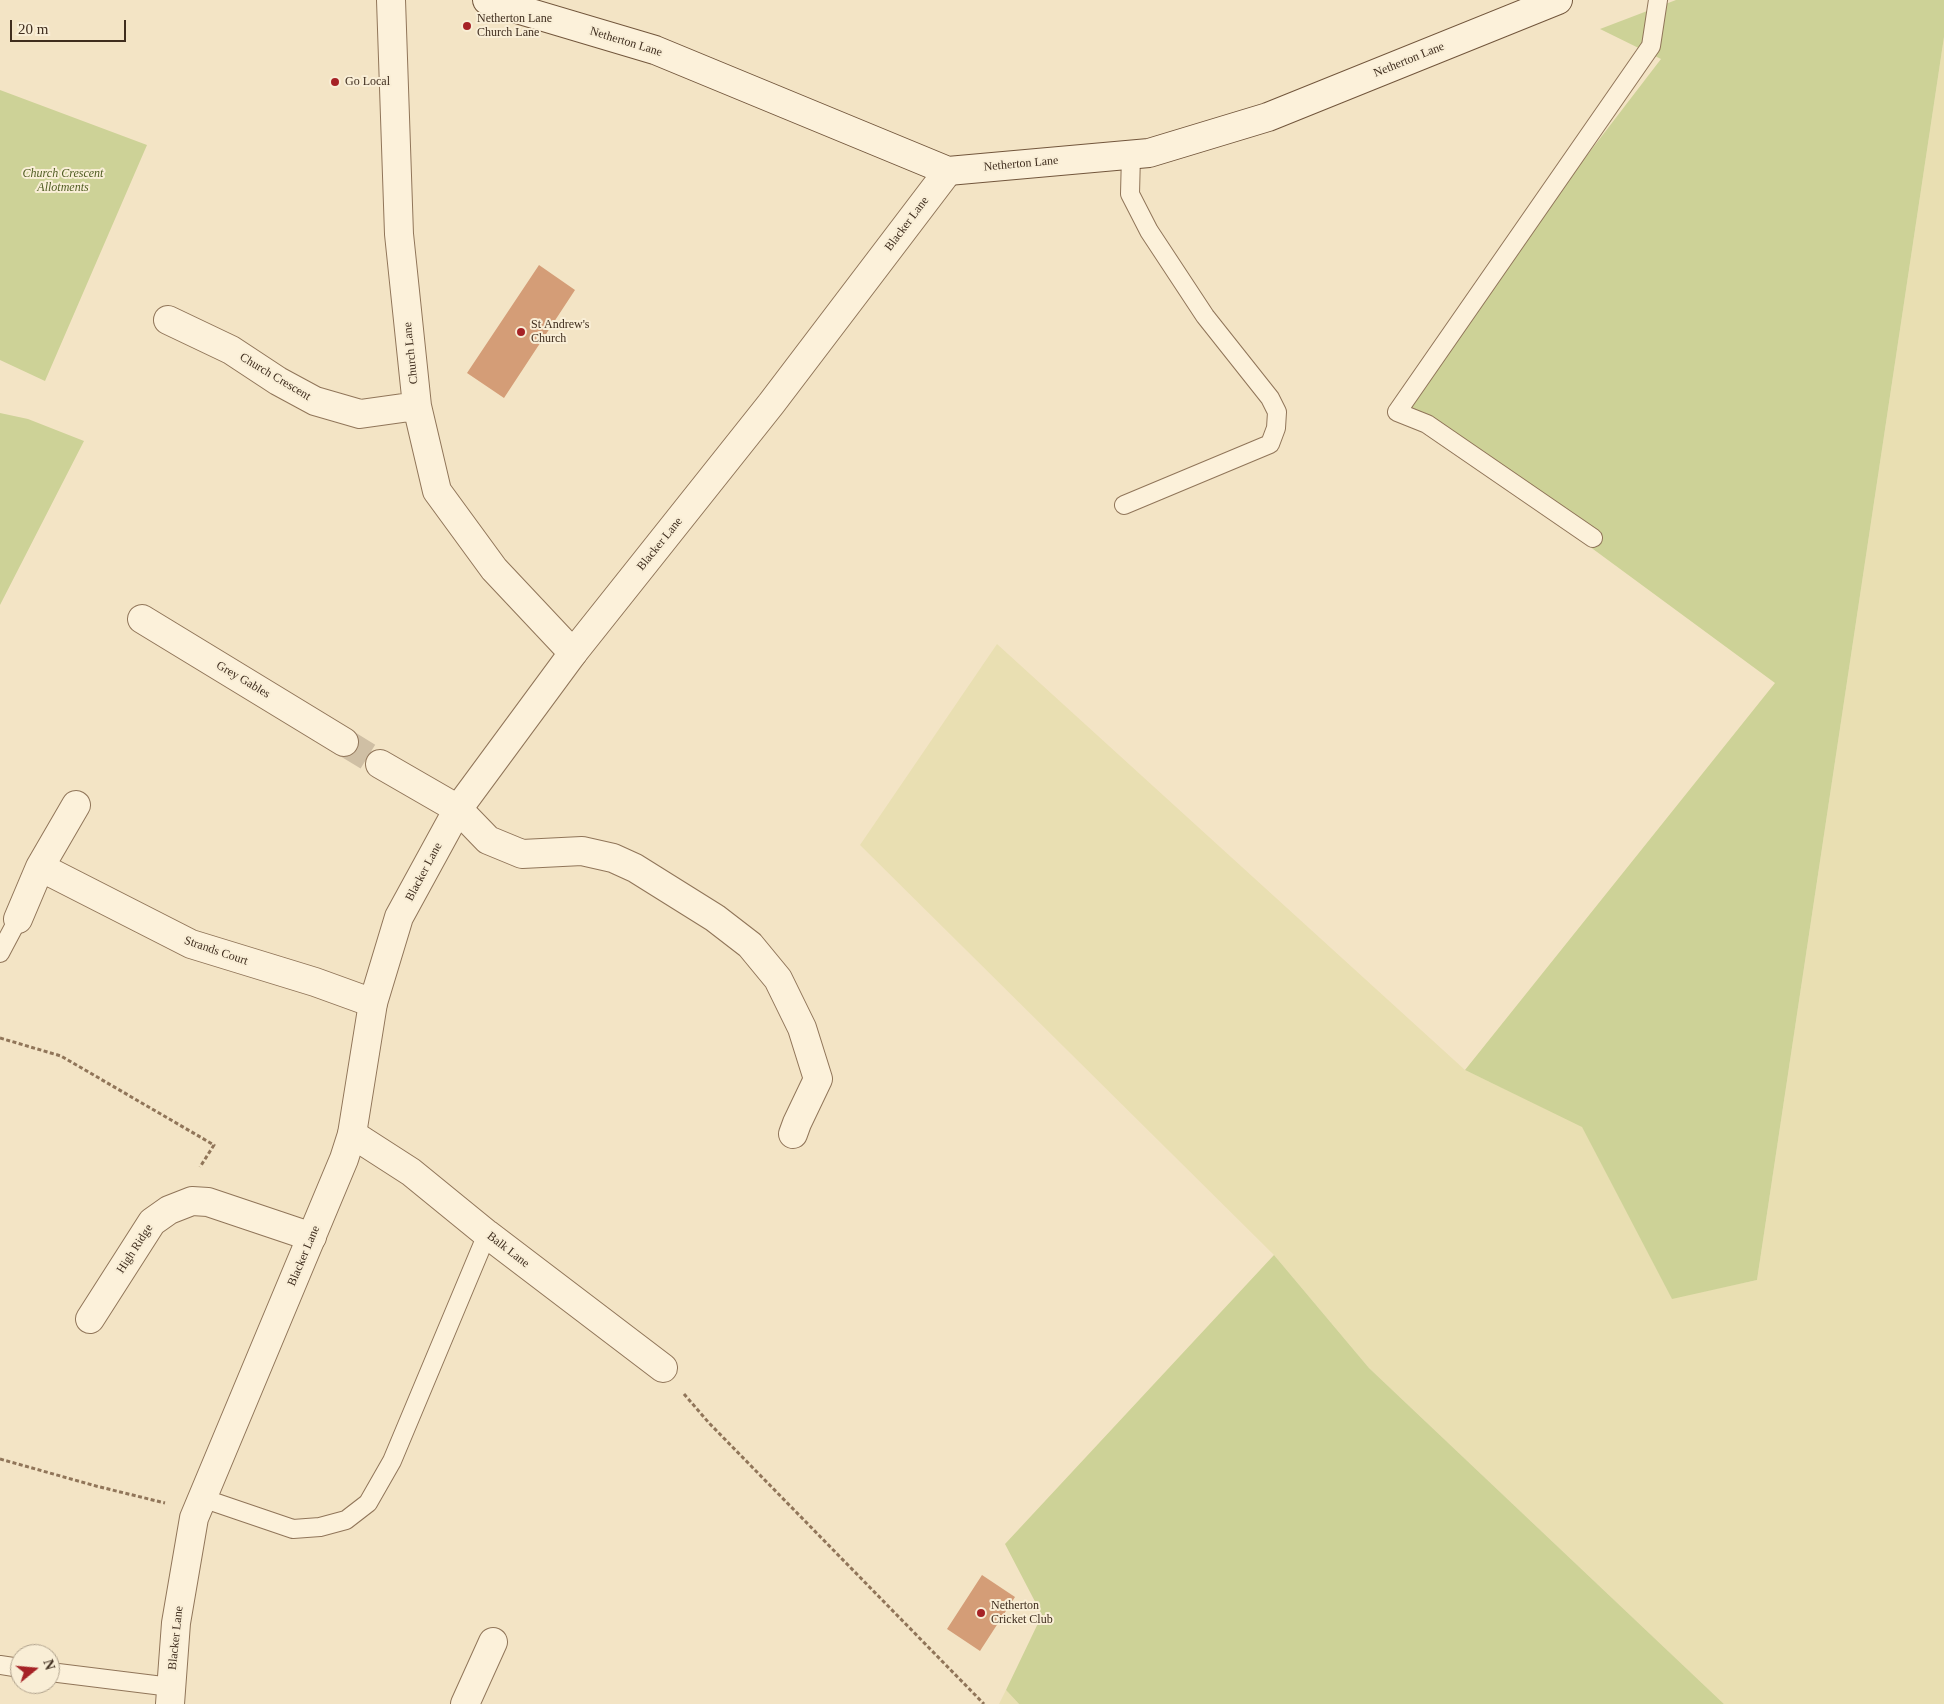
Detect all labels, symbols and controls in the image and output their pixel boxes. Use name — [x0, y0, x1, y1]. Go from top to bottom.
scale bar — [12, 10, 129, 42]
place label: Netherton Lane Church Lane — [477, 12, 552, 40]
marker: Netherton Lane Church Lane — [461, 20, 473, 32]
text: 20 m — [18, 21, 48, 37]
street label: Netherton Lane — [588, 24, 664, 60]
street label: Netherton Lane — [1372, 39, 1446, 81]
place label: Go Local — [345, 75, 390, 89]
marker: Go Local — [329, 76, 341, 88]
street label: Netherton Lane — [983, 154, 1059, 174]
park label: Church Crescent Allotments — [23, 167, 103, 195]
street label: Blacker Lane — [882, 194, 932, 254]
place label: St Andrew's Church — [531, 318, 589, 346]
street label: Church Lane — [401, 321, 421, 385]
marker: St Andrew's Church — [515, 326, 527, 338]
street label: Church Crescent — [237, 350, 313, 404]
street label: Blacker Lane — [634, 514, 686, 574]
street label: Grey Gables — [213, 658, 273, 702]
street label: Blacker Lane — [403, 840, 445, 904]
street label: Strands Court — [182, 933, 250, 969]
street label: High Ridge — [114, 1222, 156, 1276]
street label: Blacker Lane — [285, 1224, 323, 1288]
street label: Balk Lane — [484, 1229, 532, 1271]
place label: Netherton Cricket Club — [991, 1599, 1053, 1627]
street label: Blacker Lane — [165, 1605, 187, 1671]
marker: Netherton Cricket Club — [975, 1607, 987, 1619]
north arrow — [10, 1644, 60, 1694]
text: N — [40, 1658, 58, 1672]

